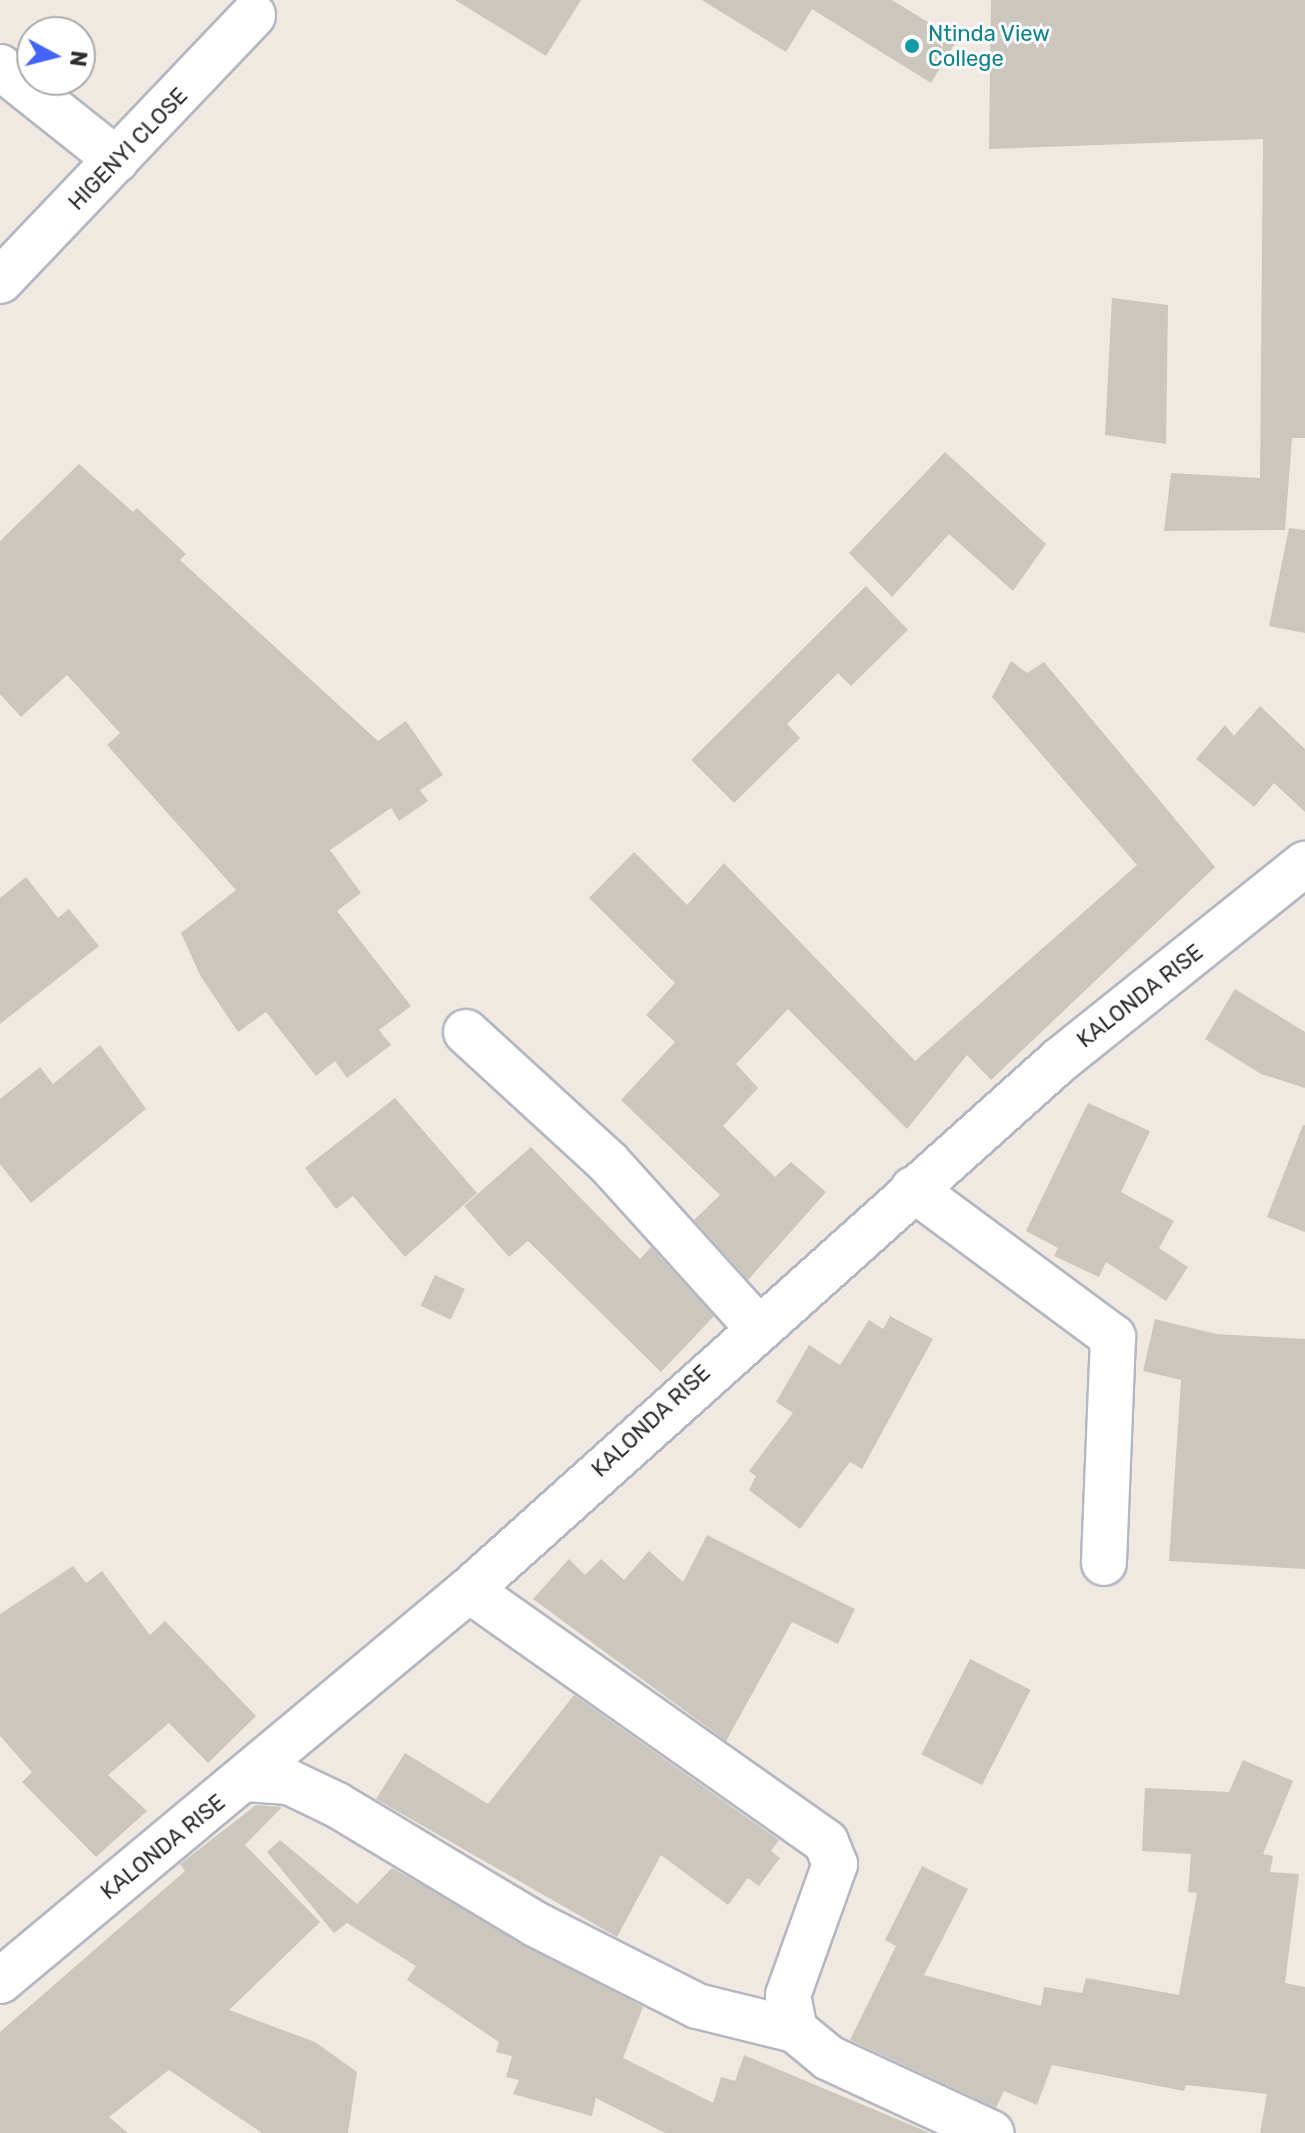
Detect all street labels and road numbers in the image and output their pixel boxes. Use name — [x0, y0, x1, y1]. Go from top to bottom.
street label: HIGENYI CLOSE — [63, 82, 193, 216]
street label: KALONDA RISE — [1072, 939, 1208, 1053]
street label: KALONDA RISE — [586, 1359, 716, 1483]
street label: KALONDA RISE — [95, 1789, 231, 1905]

